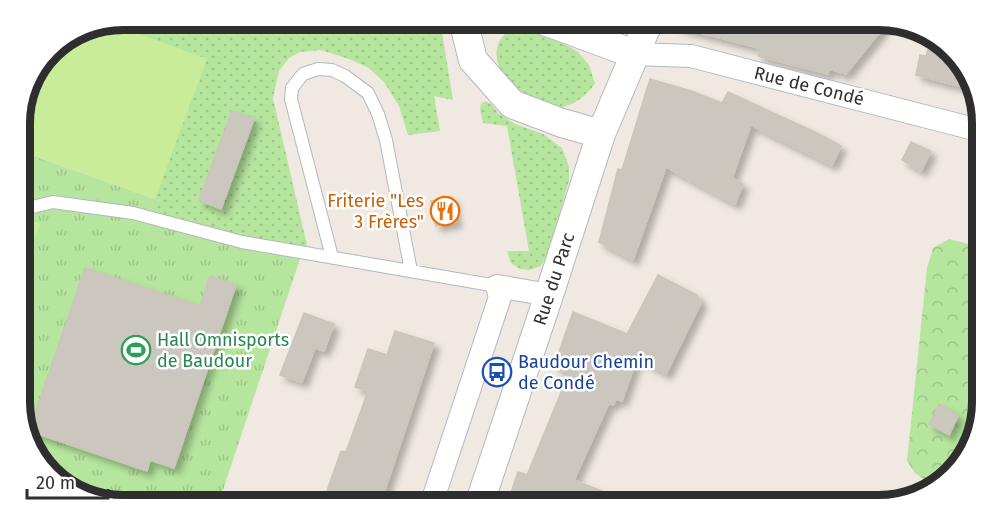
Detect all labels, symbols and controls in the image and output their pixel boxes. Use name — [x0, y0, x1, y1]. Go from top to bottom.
street label: Rue de Condé — [752, 62, 866, 110]
place label: Friterie "Les 3 Frères" — [327, 190, 424, 233]
restaurant icon: Friterie "Les 3 Frères" — [429, 195, 461, 227]
street label: Rue du Parc — [529, 229, 579, 328]
place label: Hall Omnisports de Baudour — [157, 329, 289, 372]
sports icon: Hall Omnisports de Baudour — [120, 334, 152, 366]
place label: Baudour Chemin de Condé — [518, 351, 654, 394]
bus stop icon: Baudour Chemin de Condé — [481, 356, 513, 388]
scale bar — [27, 462, 108, 500]
text: 20 m — [36, 472, 75, 494]

